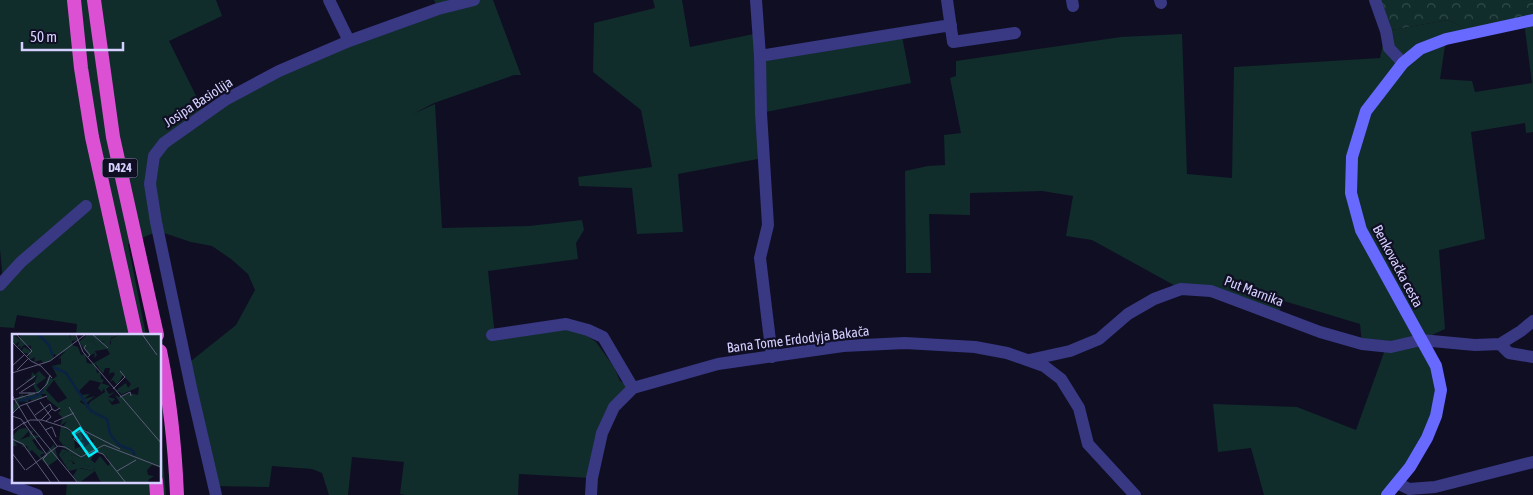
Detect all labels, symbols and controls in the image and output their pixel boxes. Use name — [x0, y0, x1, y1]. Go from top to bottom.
scale bar — [22, 20, 124, 52]
text: 50 m — [30, 28, 57, 45]
street label: Josipa Basiolija — [161, 74, 235, 130]
road number: D424 — [102, 158, 138, 178]
street label: Benkovačka cesta — [1370, 222, 1426, 310]
street label: Put Marnika — [1222, 272, 1286, 310]
street label: Bana Tome Erdodyja Bakača — [726, 322, 870, 356]
inset map — [12, 334, 161, 482]

